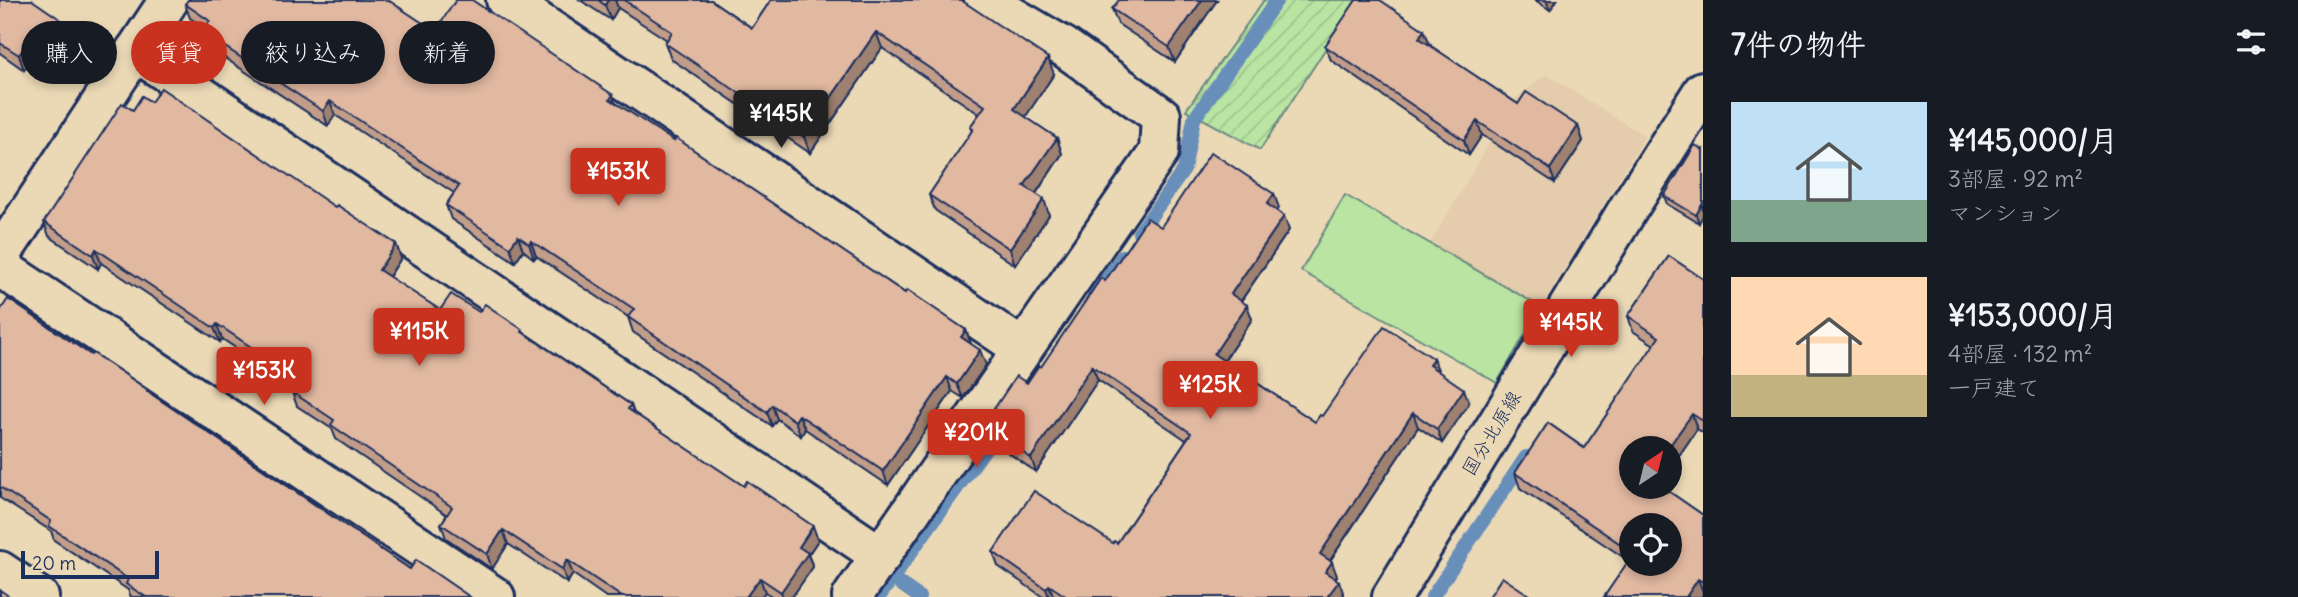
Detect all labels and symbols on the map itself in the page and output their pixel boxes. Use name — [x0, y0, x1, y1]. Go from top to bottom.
pin: ¥145K — [732, 90, 830, 150]
pin: ¥153K — [569, 148, 667, 208]
pin: ¥145K — [1522, 300, 1620, 359]
pin: ¥115K — [370, 308, 468, 368]
pin: ¥153K — [215, 348, 313, 407]
pin: ¥125K — [1161, 362, 1259, 421]
street label: 国分北原線 — [1456, 386, 1526, 480]
pin: ¥201K — [927, 410, 1025, 469]
north arrow — [1619, 436, 1682, 499]
scale bar — [21, 548, 159, 580]

